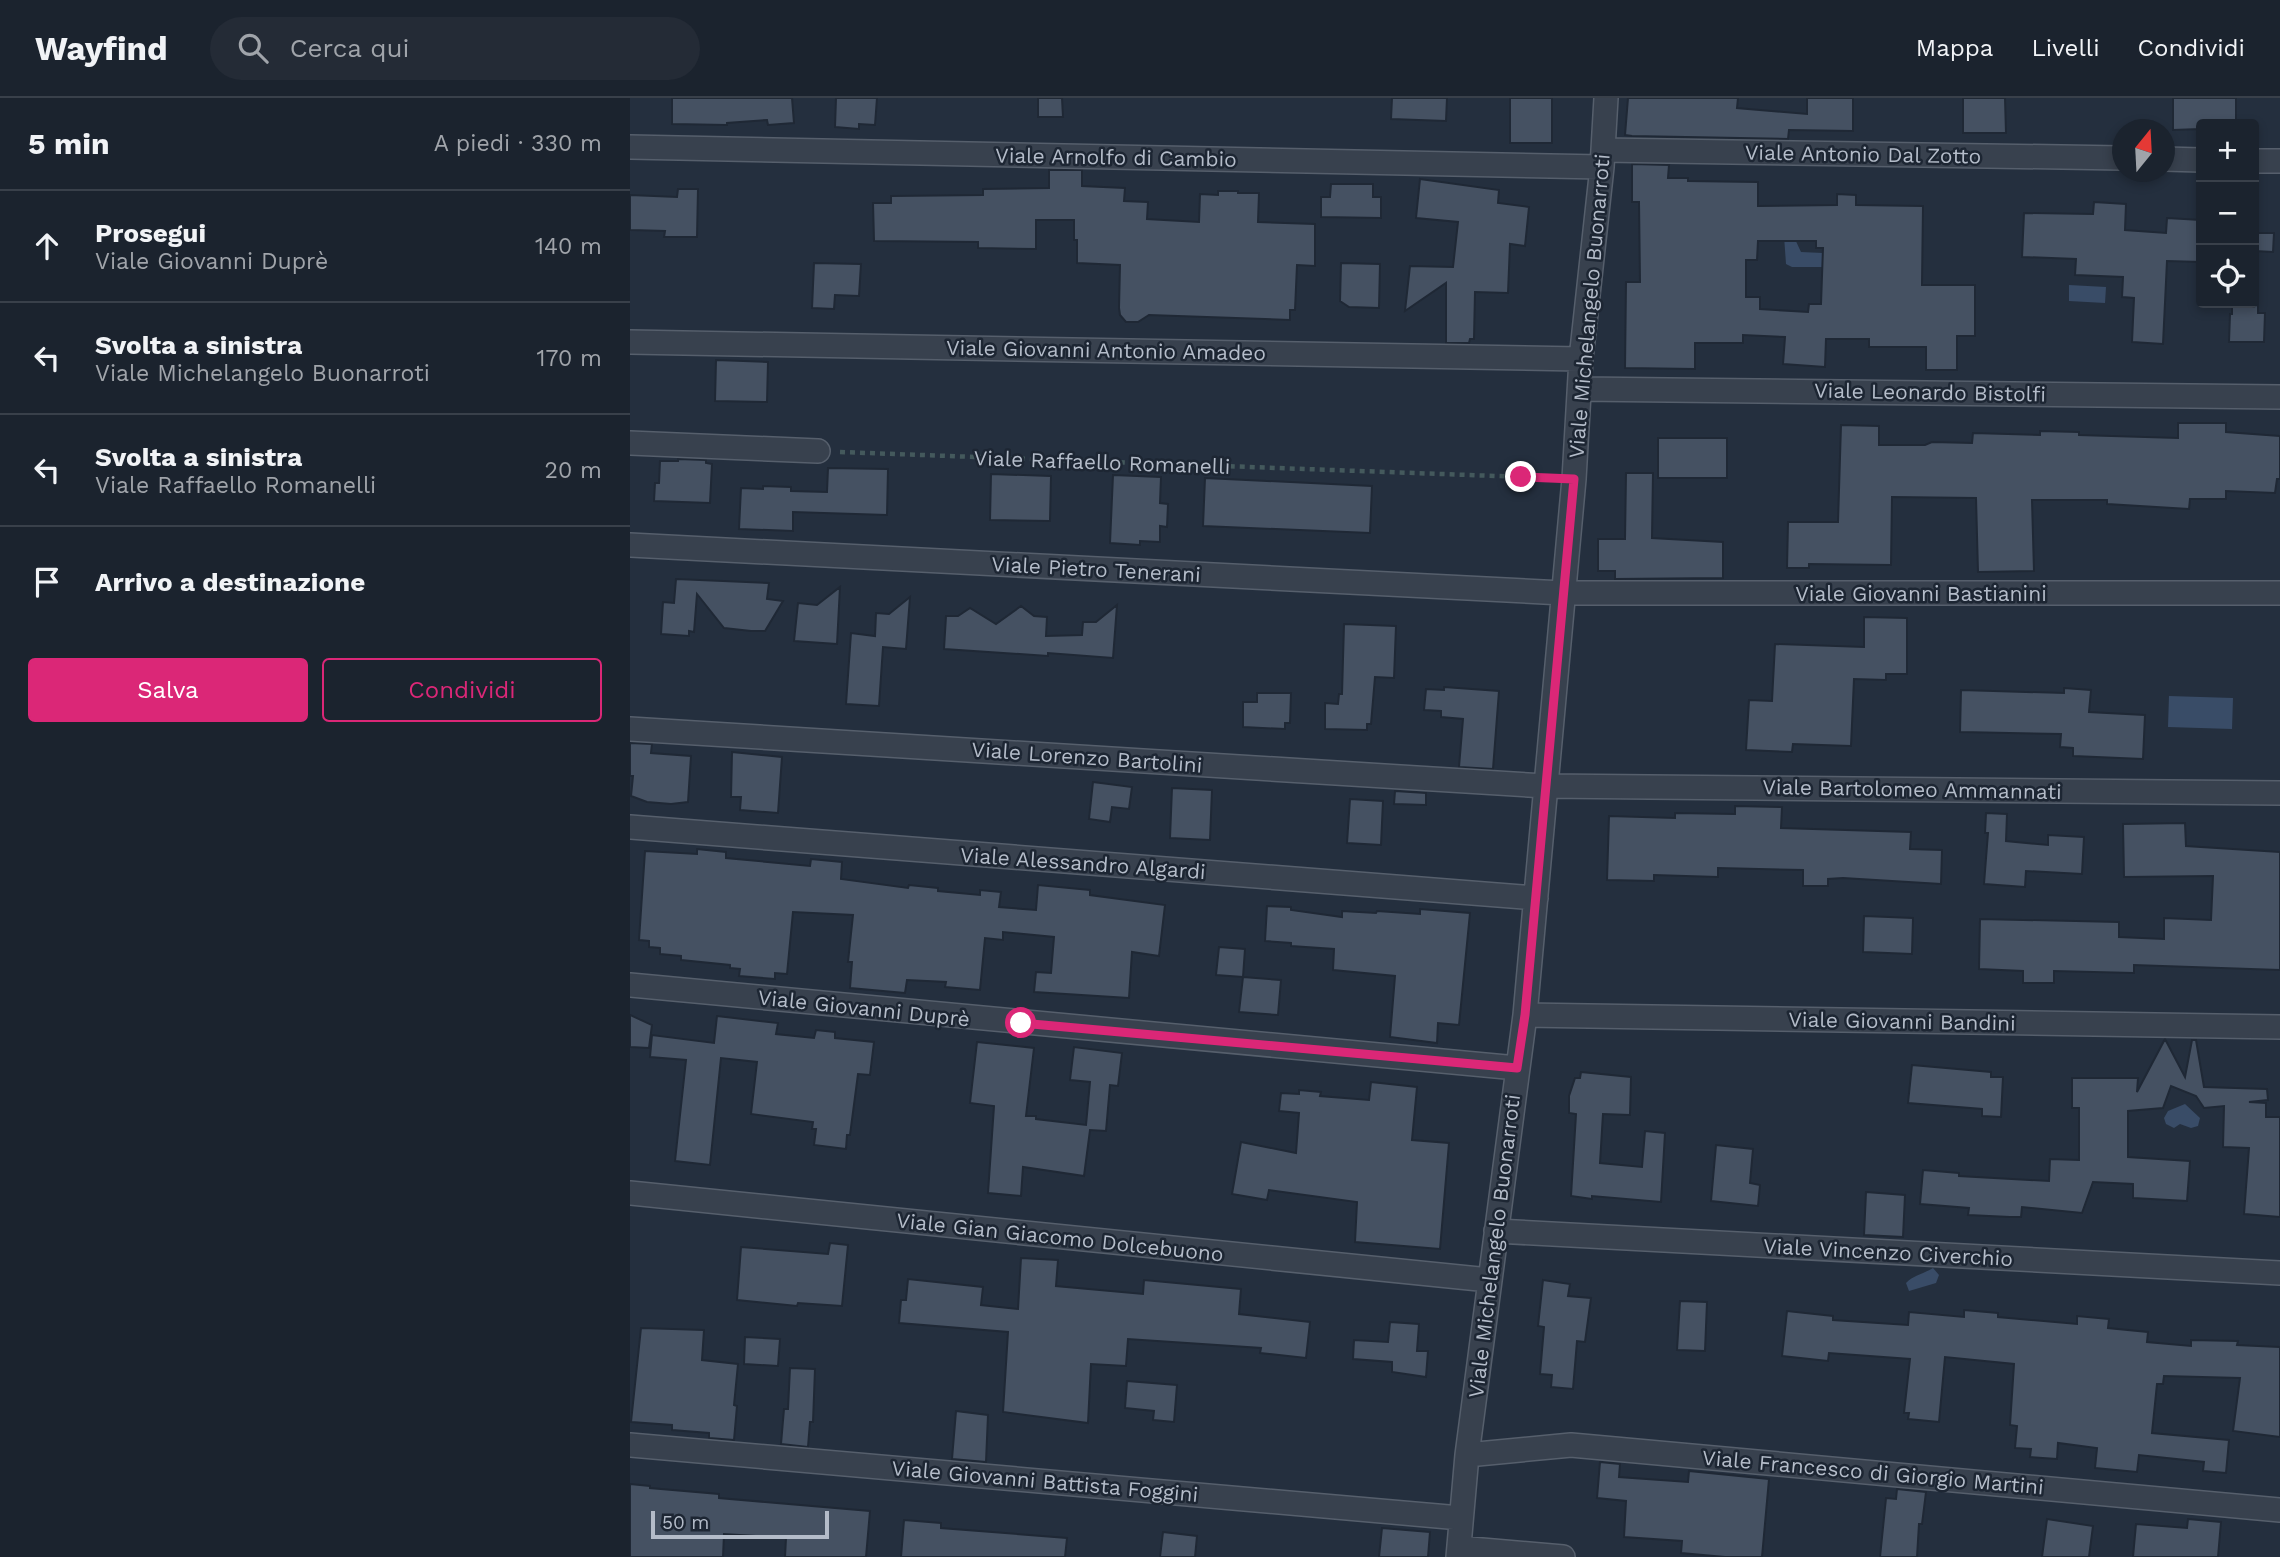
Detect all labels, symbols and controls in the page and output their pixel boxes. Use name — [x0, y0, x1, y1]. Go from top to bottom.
search box — [210, 17, 700, 80]
text: Wayfind — [35, 29, 168, 68]
icon: search — [234, 29, 272, 67]
text: Cerca qui — [290, 33, 410, 63]
text: Mappa — [1916, 34, 1993, 62]
text: Livelli — [2031, 34, 2100, 62]
text: Condividi — [2138, 34, 2245, 62]
north arrow — [2112, 119, 2175, 182]
map controls — [2196, 119, 2259, 308]
button: + — [2196, 119, 2259, 182]
text: 5 min — [28, 126, 110, 161]
text: A piedi · 330 m — [434, 130, 602, 157]
street label: Viale Antonio Dal Zotto — [1745, 139, 1981, 169]
street label: Viale Arnolfo di Cambio — [995, 142, 1237, 172]
street label: Viale Michelangelo Buonarroti — [1563, 153, 1615, 459]
button: − — [2196, 182, 2259, 245]
text: Prosegui — [95, 218, 206, 248]
icon: ahead — [28, 227, 66, 265]
text: 140 m — [535, 233, 602, 260]
button: locate — [2196, 245, 2259, 308]
text: Viale Giovanni Duprè — [95, 248, 328, 275]
text: Svolta a sinistra — [95, 330, 302, 360]
street label: Viale Giovanni Antonio Amadeo — [946, 335, 1266, 365]
icon: left — [28, 339, 66, 377]
text: 170 m — [537, 345, 602, 372]
text: Viale Michelangelo Buonarroti — [95, 360, 430, 387]
street label: Viale Leonardo Bistolfi — [1814, 377, 2046, 407]
text: Svolta a sinistra — [95, 442, 302, 472]
street label: Viale Raffaello Romanelli — [973, 445, 1231, 479]
icon: left — [28, 451, 66, 489]
text: 20 m — [545, 457, 602, 484]
route end — [1505, 461, 1536, 492]
text: Viale Raffaello Romanelli — [95, 472, 376, 499]
street label: Viale Pietro Tenerani — [991, 551, 1201, 587]
icon: arrive — [28, 563, 66, 601]
text: Arrivo a destinazione — [95, 567, 365, 597]
street label: Viale Giovanni Bastianini — [1795, 581, 2047, 606]
button: Salva — [28, 658, 308, 722]
button: Condividi — [322, 658, 602, 722]
street label: Viale Lorenzo Bartolini — [971, 736, 1203, 778]
street label: Viale Bartolomeo Ammannati — [1762, 774, 2062, 804]
street label: Viale Alessandro Algardi — [959, 842, 1207, 884]
street label: Viale Giovanni Duprè — [757, 984, 971, 1032]
route start — [1005, 1007, 1036, 1038]
street label: Viale Giovanni Bandini — [1788, 1007, 2016, 1035]
street label: Viale Michelangelo Buonarroti — [1463, 1093, 1525, 1399]
street label: Viale Gian Giacomo Dolcebuono — [895, 1207, 1225, 1267]
street label: Viale Vincenzo Civerchio — [1762, 1233, 2014, 1271]
street label: Viale Francesco di Giorgio Martini — [1701, 1445, 2045, 1499]
street label: Viale Giovanni Battista Foggini — [891, 1455, 1199, 1507]
scale bar — [651, 1508, 830, 1540]
text: 50 m — [662, 1511, 709, 1534]

